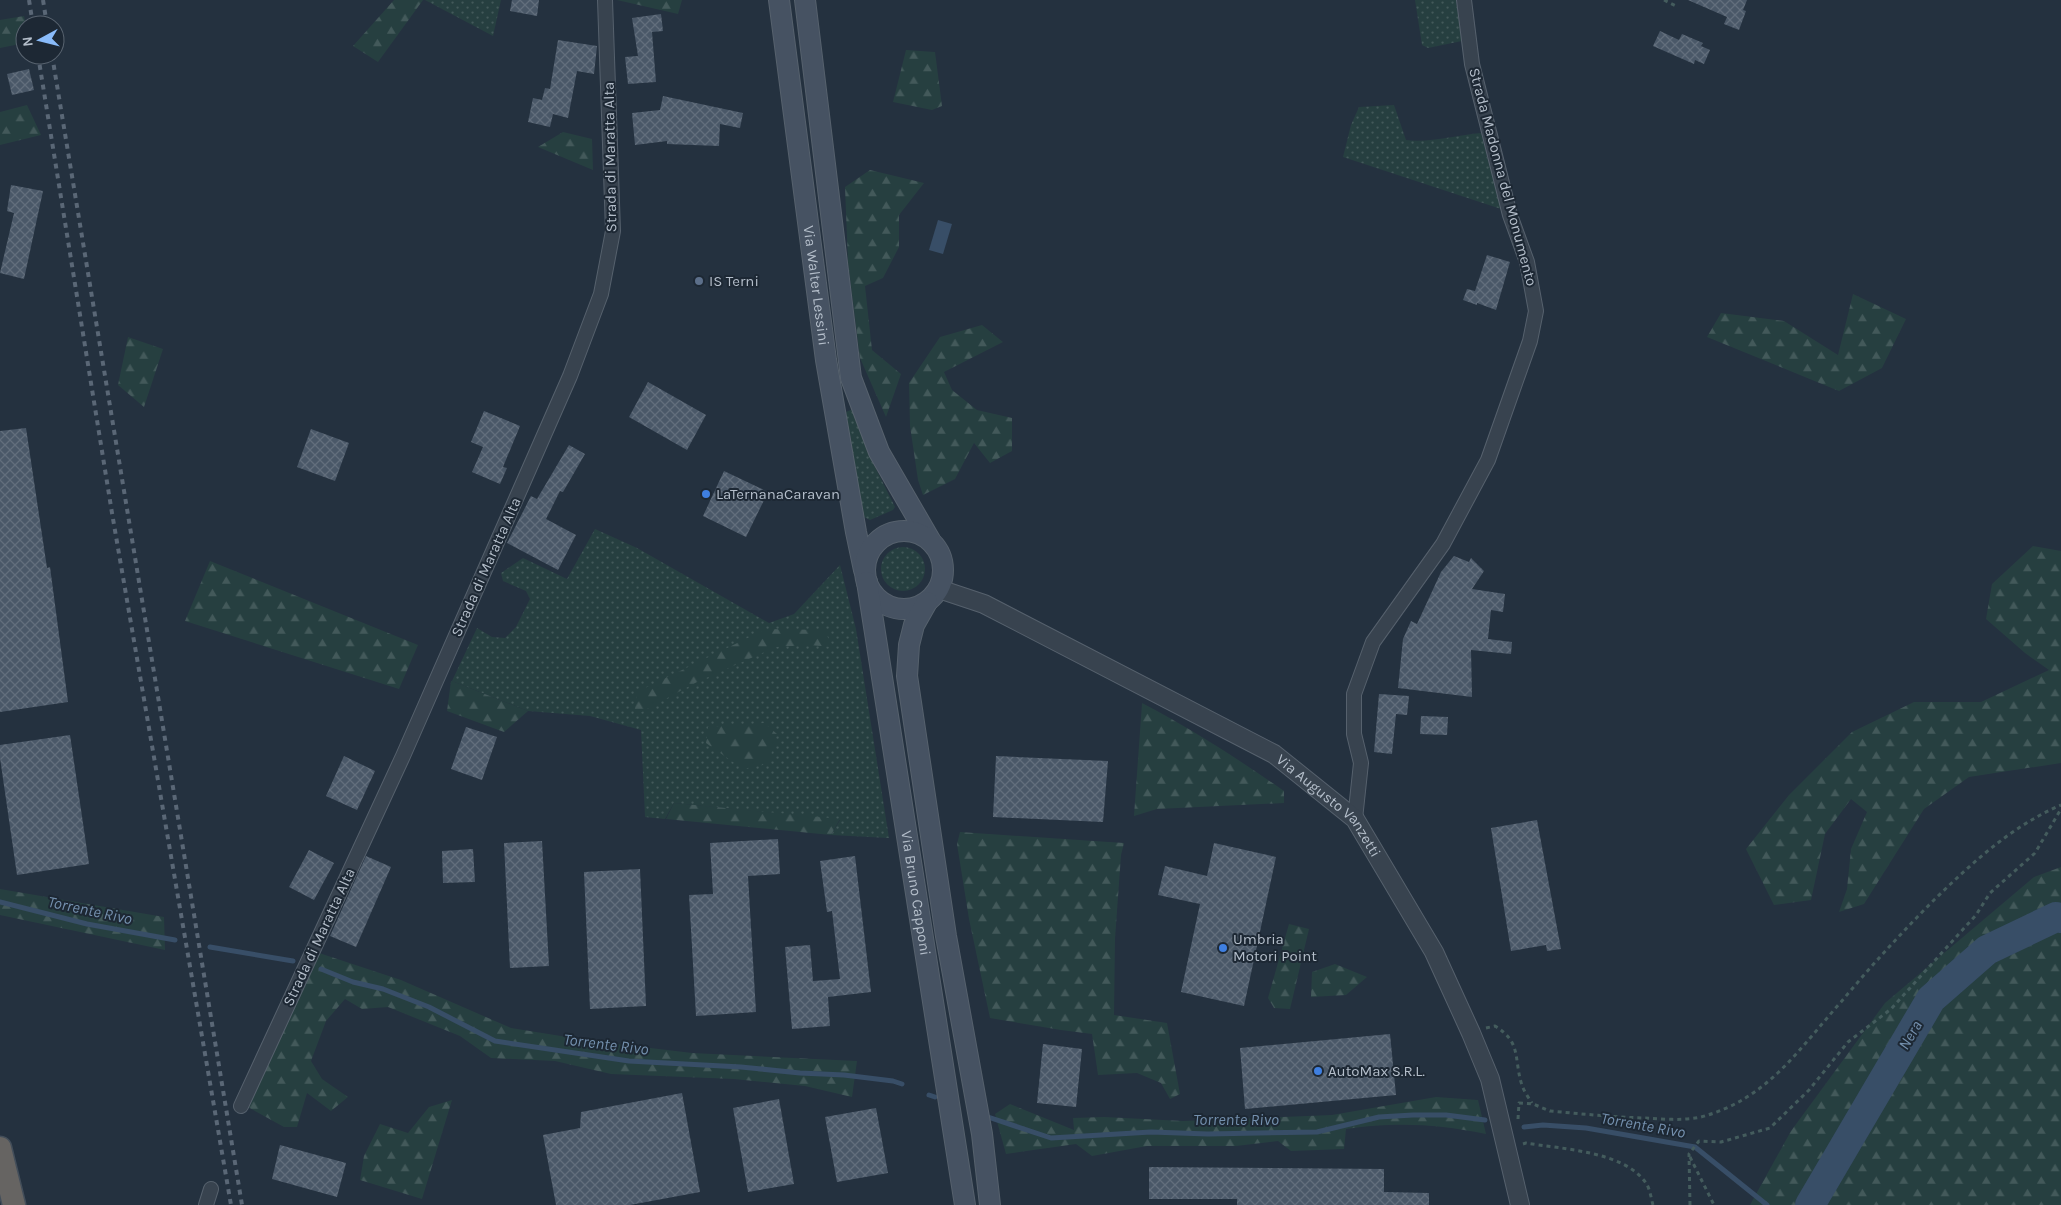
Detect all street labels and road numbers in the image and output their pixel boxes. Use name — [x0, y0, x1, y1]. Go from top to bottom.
street label: Strada Madonna del Monumento — [1465, 66, 1541, 288]
street label: Strada di Maratta Alta — [600, 82, 620, 232]
street label: Via Walter Lessini — [800, 224, 833, 347]
street label: Strada di Maratta Alta — [447, 495, 525, 639]
street label: Via Augusto Vanzetti — [1273, 750, 1385, 860]
street label: Via Bruno Capponi — [897, 829, 935, 957]
street label: Strada di Maratta Alta — [279, 865, 359, 1009]

